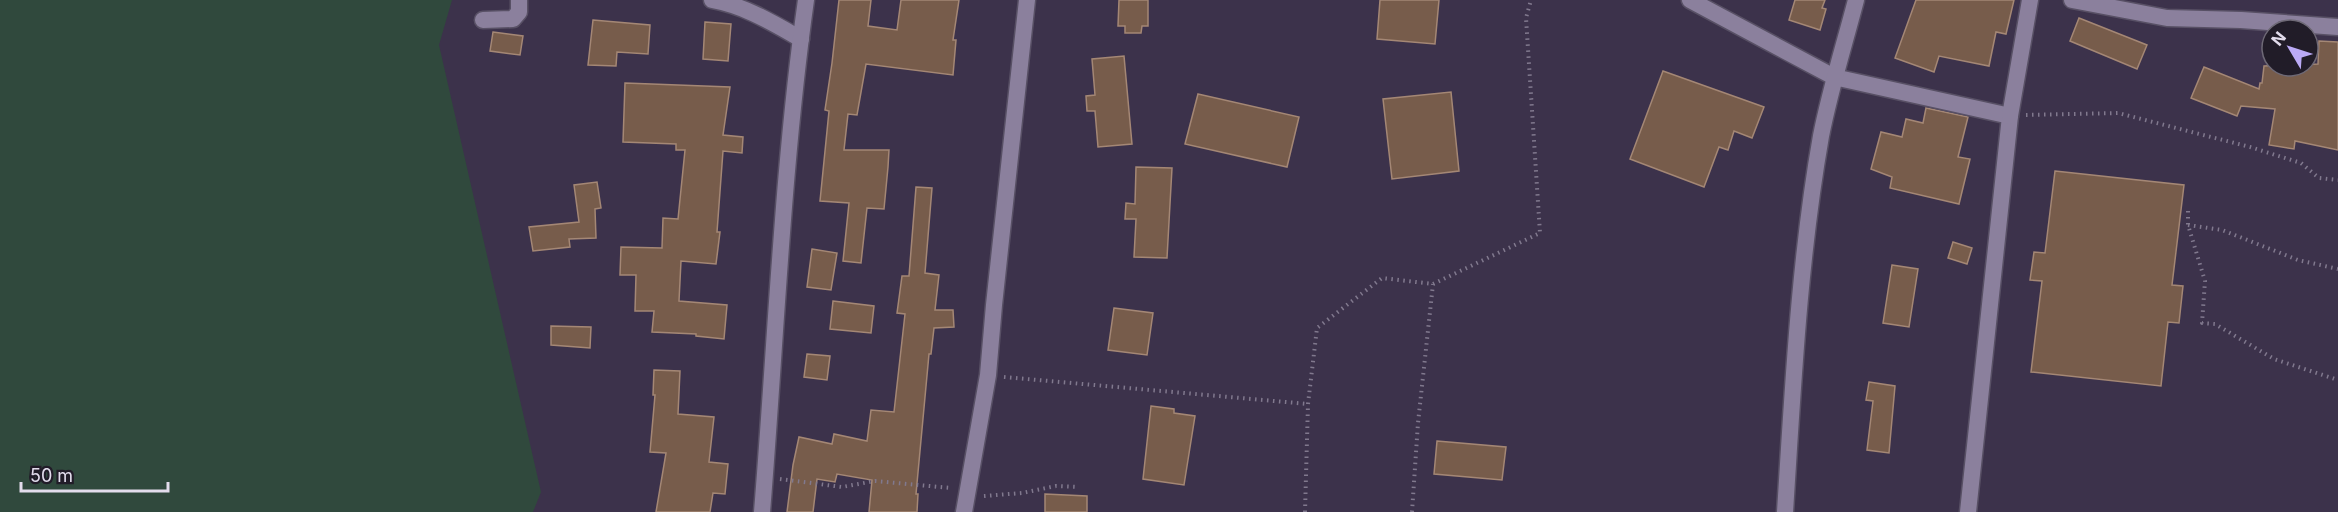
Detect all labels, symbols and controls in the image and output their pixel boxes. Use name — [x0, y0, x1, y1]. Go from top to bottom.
north arrow — [2260, 18, 2320, 78]
text: N — [2267, 28, 2290, 50]
scale bar — [21, 455, 168, 493]
text: 50 m — [30, 465, 73, 486]

